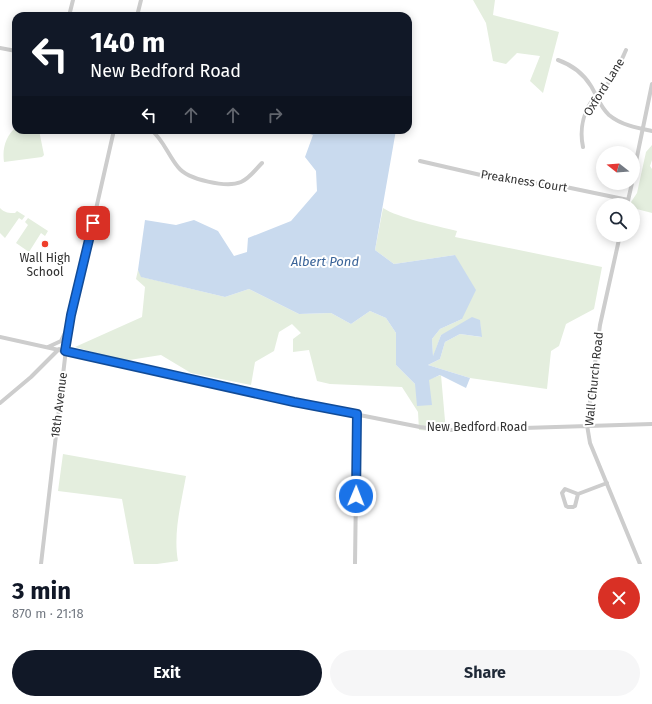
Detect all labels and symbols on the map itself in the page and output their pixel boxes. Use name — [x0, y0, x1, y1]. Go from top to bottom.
street label: Oxford Lane — [581, 56, 627, 118]
north arrow — [596, 146, 640, 190]
street label: Preakness Court — [480, 167, 569, 195]
pin — [76, 206, 110, 240]
marker: Wall High School — [40, 239, 50, 249]
place label: Wall High School — [20, 251, 71, 279]
water label: Albert Pond — [290, 254, 359, 269]
street label: Wall Church Road — [582, 331, 606, 427]
street label: 18th Avenue — [48, 371, 70, 439]
street label: New Bedford Road — [427, 420, 527, 434]
position arrow — [335, 475, 377, 517]

